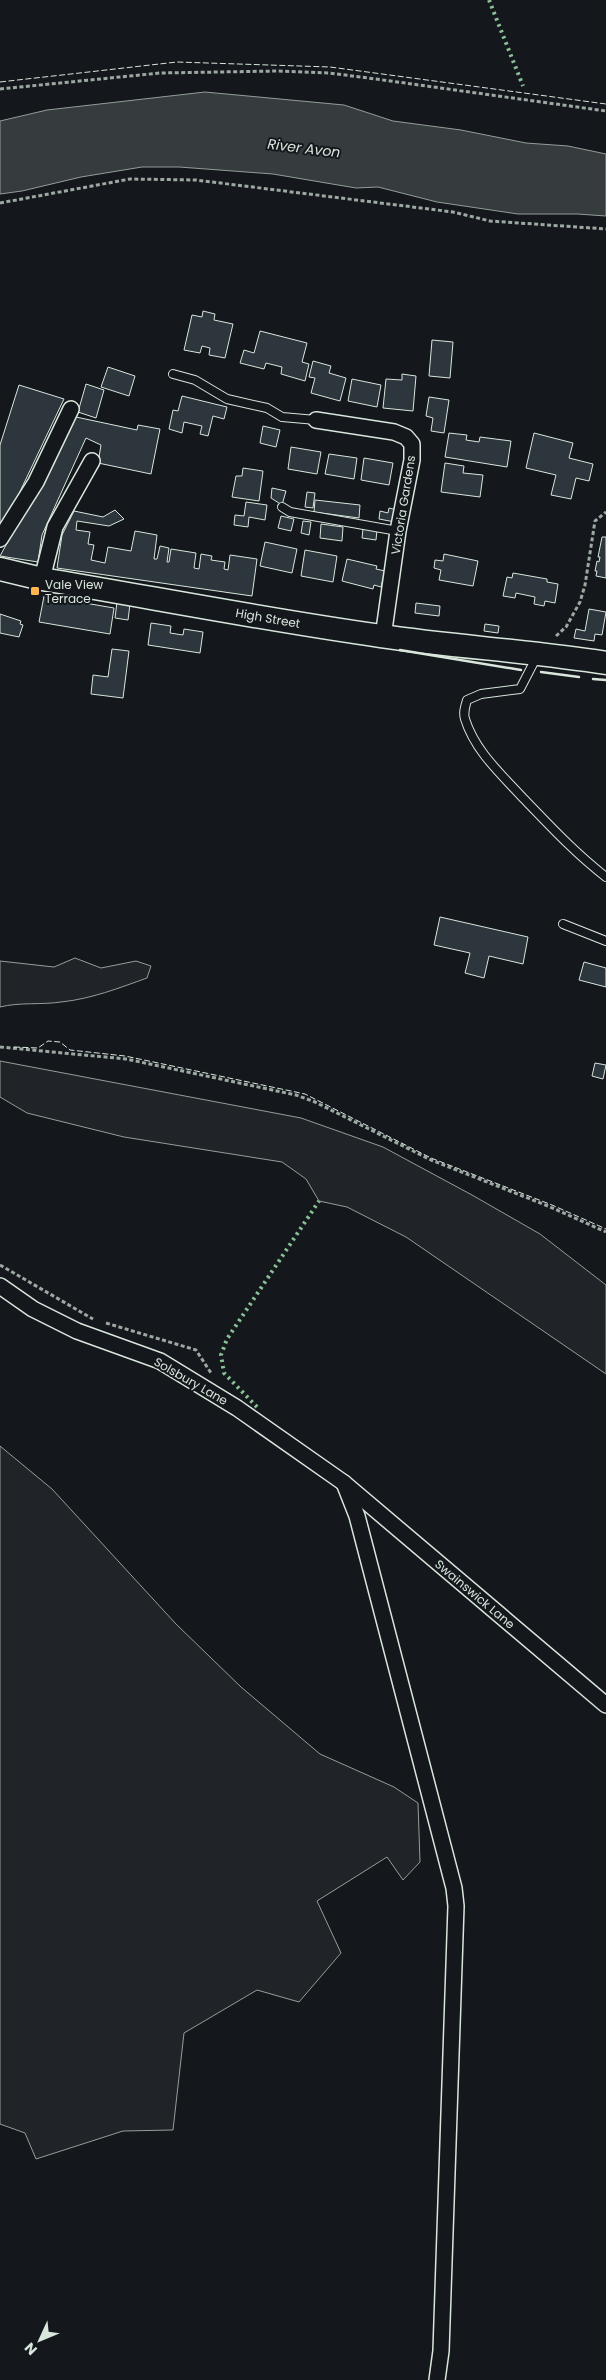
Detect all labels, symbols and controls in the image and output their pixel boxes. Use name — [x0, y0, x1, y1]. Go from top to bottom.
water label: River Avon — [267, 134, 342, 162]
street label: Victoria Gardens — [387, 454, 419, 556]
place label: Vale View Terrace — [45, 576, 103, 607]
marker: Vale View Terrace — [29, 585, 41, 597]
street label: High Street — [234, 604, 302, 632]
street label: Solsbury Lane — [151, 1353, 231, 1409]
street label: Swainswick Lane — [431, 1555, 519, 1633]
north arrow — [15, 2315, 65, 2365]
text: N — [20, 2338, 41, 2360]

